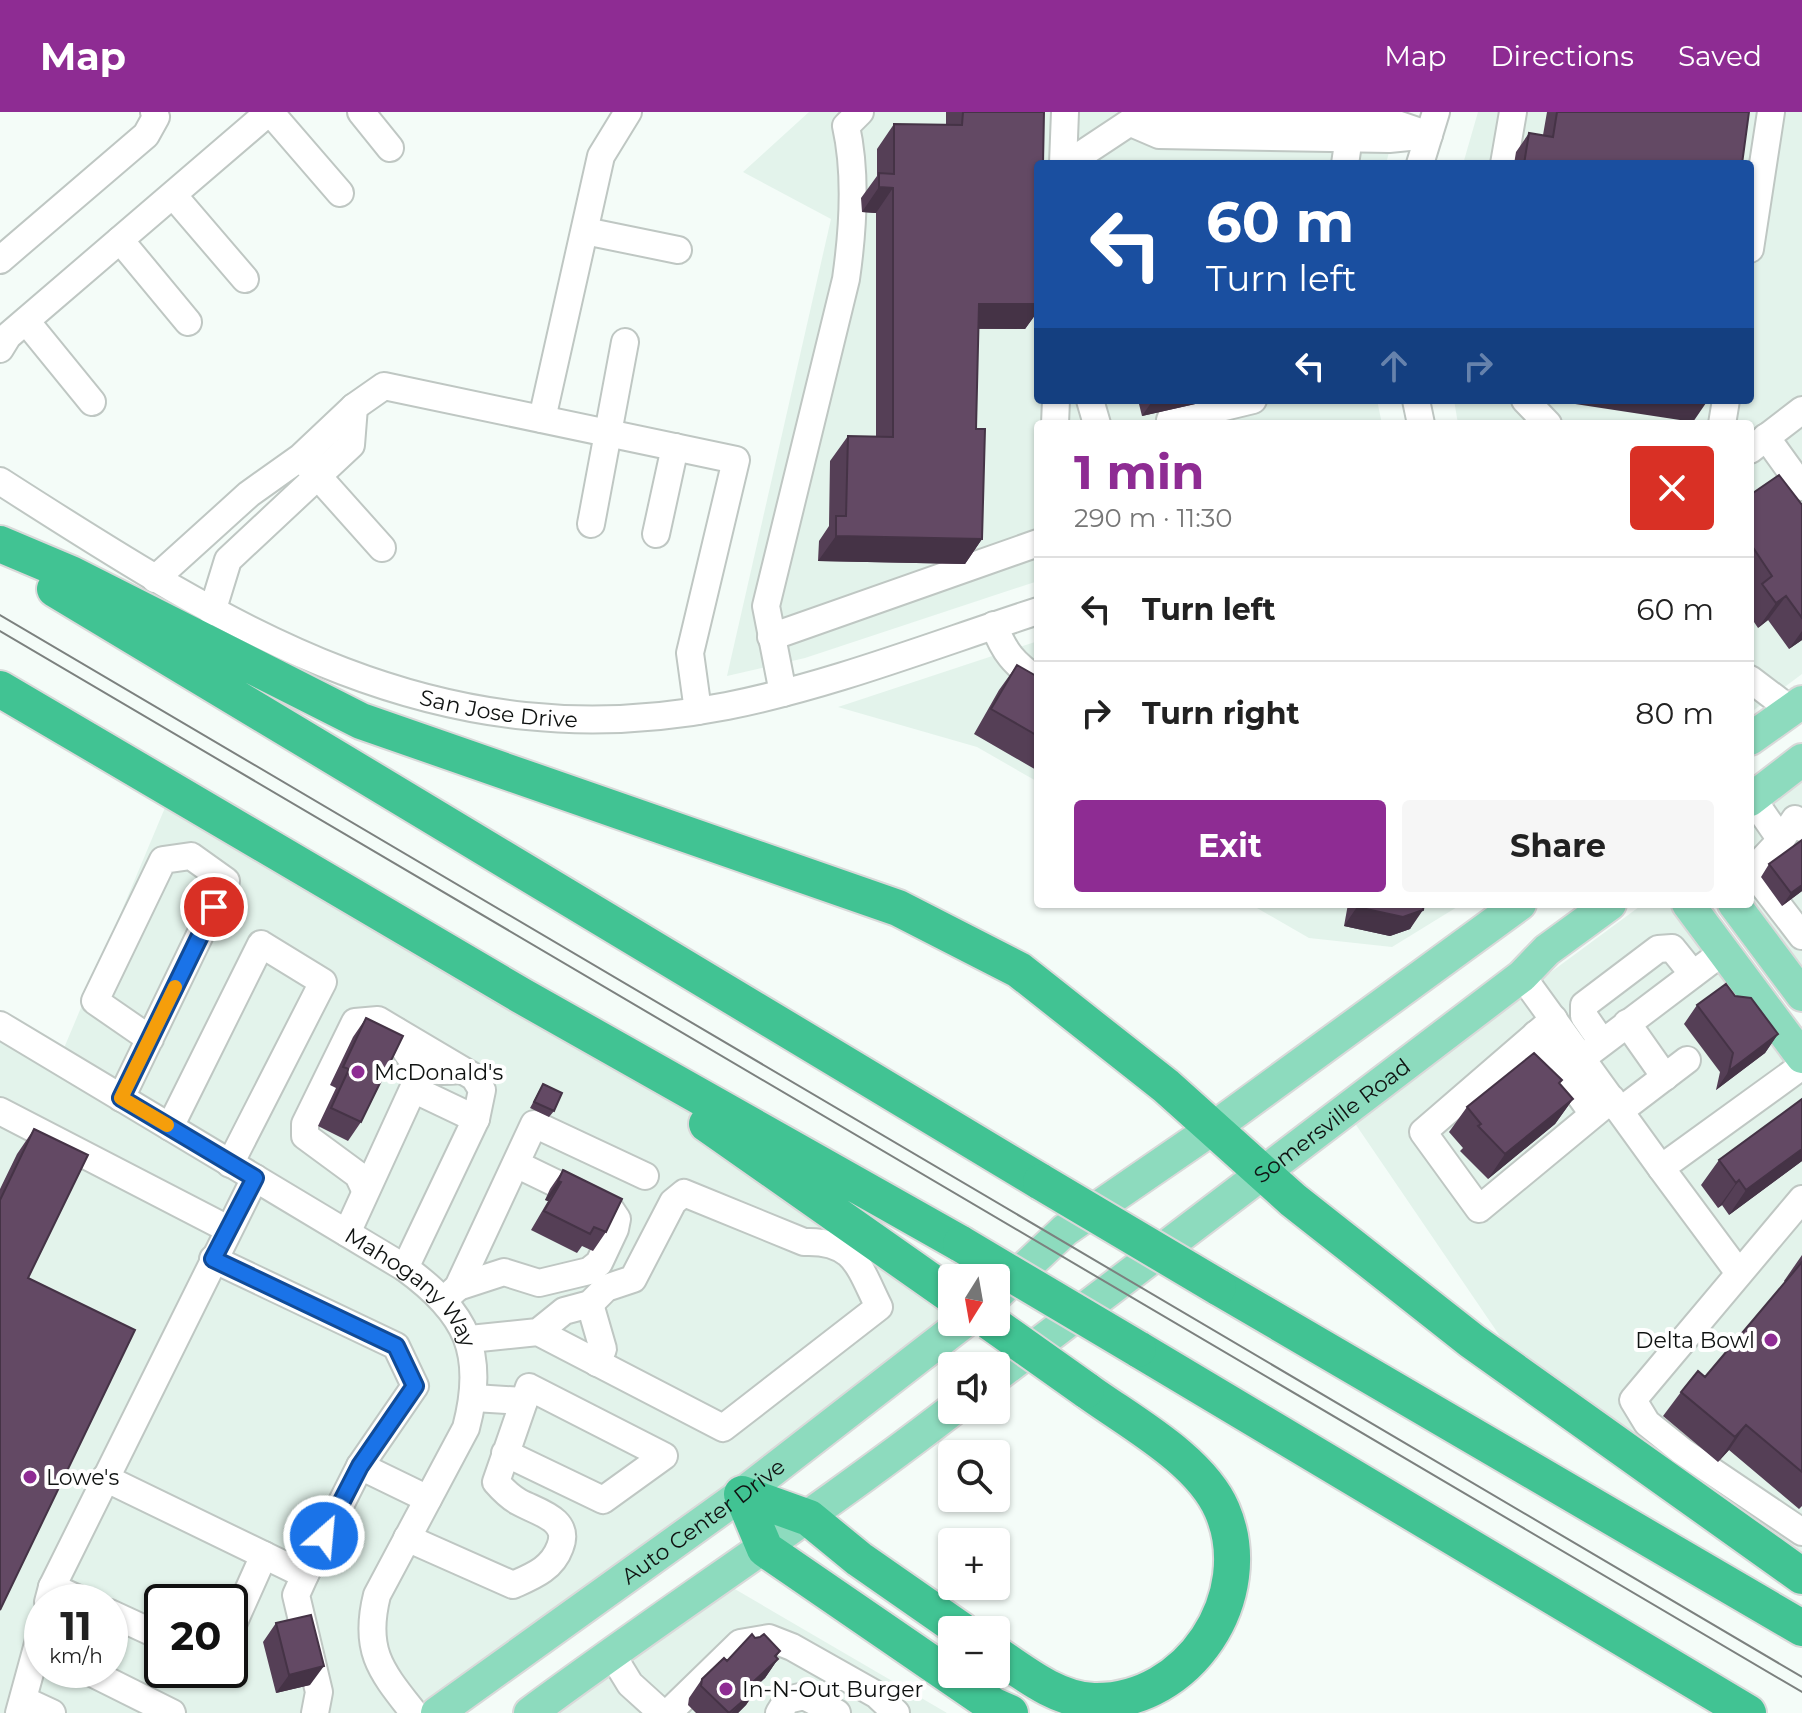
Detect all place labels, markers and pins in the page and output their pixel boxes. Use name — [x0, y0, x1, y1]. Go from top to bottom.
pin — [180, 873, 248, 941]
place label: McDonald's — [374, 1059, 503, 1086]
marker: McDonald's — [349, 1063, 367, 1081]
place label: Delta Bowl — [1635, 1327, 1755, 1354]
marker: Delta Bowl — [1762, 1331, 1780, 1349]
place label: Lowe's — [46, 1464, 119, 1491]
marker: Lowe's — [21, 1468, 39, 1486]
place label: In-N-Out Burger — [742, 1676, 923, 1703]
marker: In-N-Out Burger — [717, 1680, 735, 1698]

